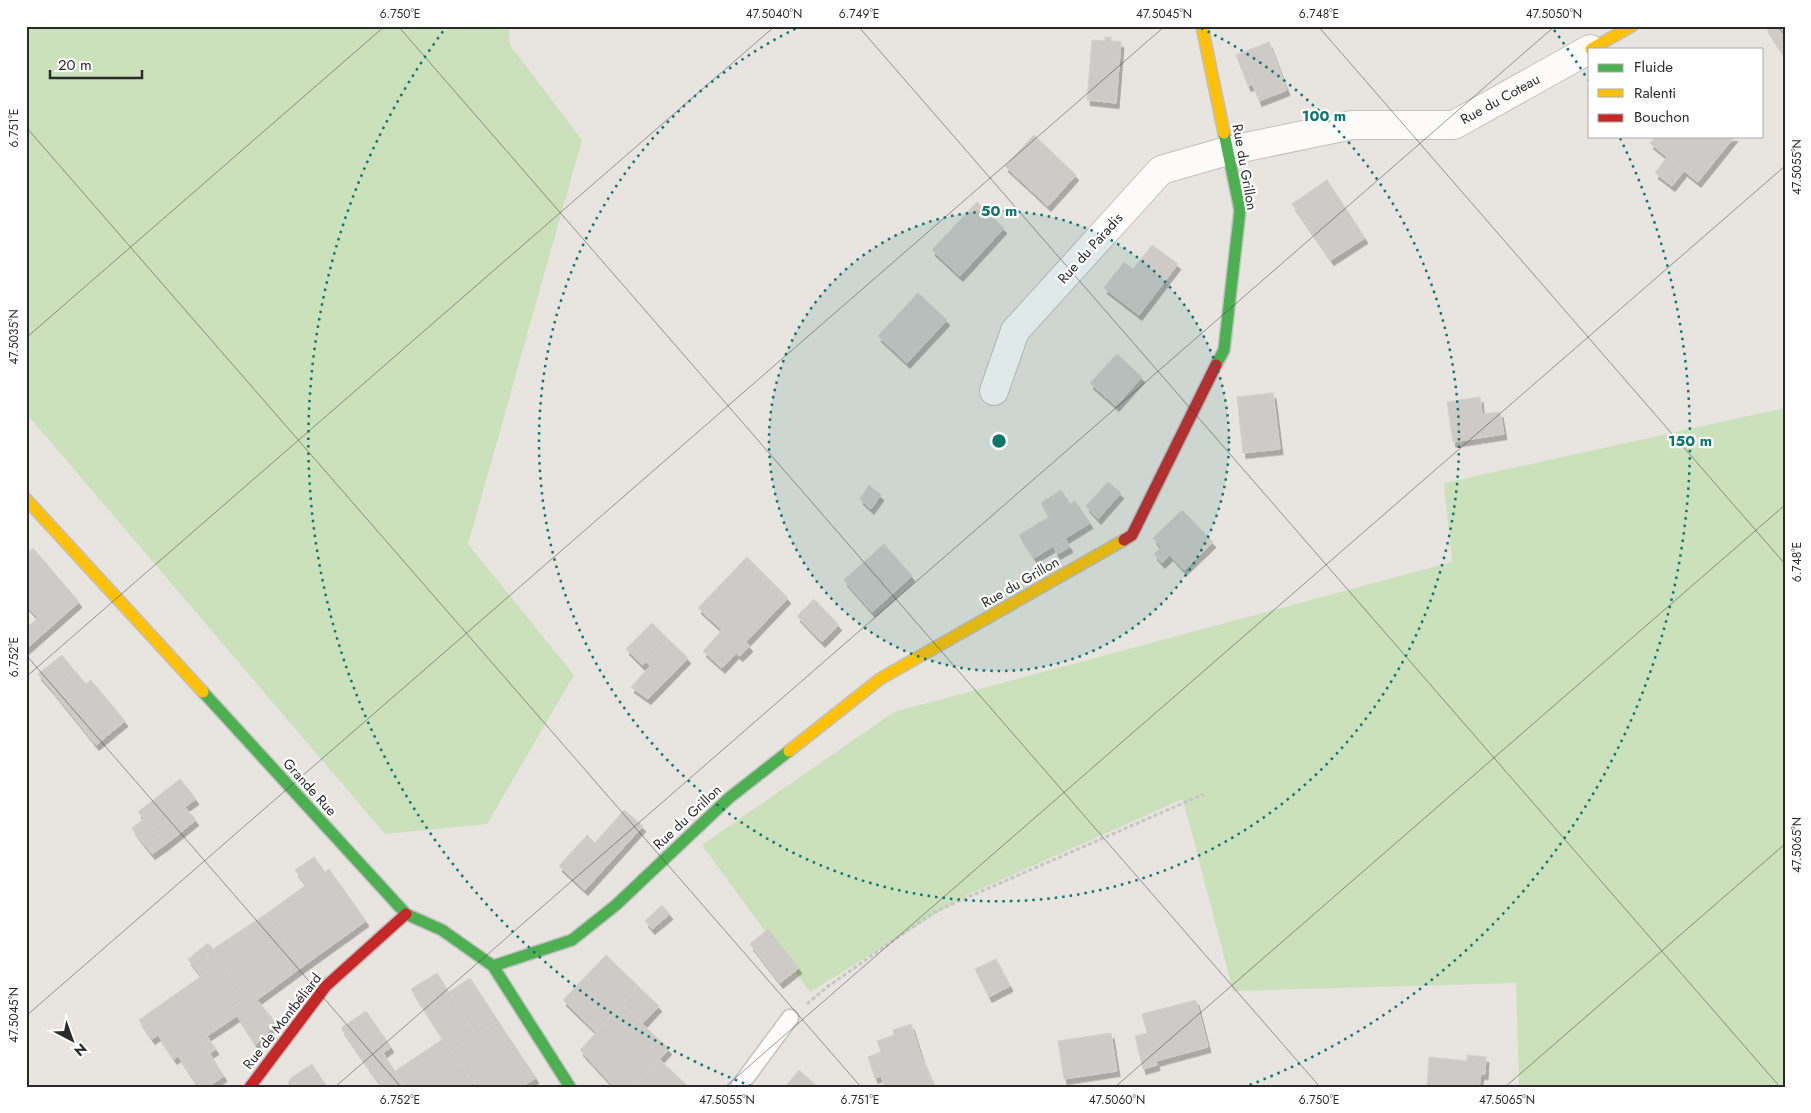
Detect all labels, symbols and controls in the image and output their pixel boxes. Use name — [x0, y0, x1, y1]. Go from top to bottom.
text: 6.750°E — [380, 5, 420, 23]
text: 47.5040°N — [746, 5, 802, 23]
text: 6.749°E — [839, 5, 879, 23]
text: 47.5045°N — [1136, 5, 1192, 23]
text: 6.748°E — [1299, 5, 1339, 23]
text: 47.5050°N — [1526, 5, 1582, 23]
scale bar — [50, 48, 142, 80]
legend — [1588, 48, 1764, 138]
text: 20 m — [58, 54, 92, 76]
text: Fluide — [1634, 56, 1673, 78]
street label: Rue du Coteau — [1457, 69, 1543, 129]
text: Ralenti — [1634, 82, 1676, 104]
text: 100 m — [1302, 105, 1346, 127]
text: Bouchon — [1634, 106, 1690, 128]
text: 6.751°E — [5, 109, 23, 147]
street label: Rue du Grillon — [1228, 122, 1262, 212]
text: 47.5055°N — [1788, 139, 1806, 195]
text: 50 m — [981, 200, 1017, 222]
street label: Rue du Paradis — [1053, 208, 1127, 288]
text: 47.5035°N — [5, 309, 23, 365]
text: 150 m — [1668, 430, 1712, 452]
centre of rings — [990, 432, 1008, 450]
text: 6.748°E — [1788, 542, 1806, 582]
street label: Rue du Grillon — [977, 552, 1063, 612]
text: 6.752°E — [5, 637, 23, 677]
street label: Grande Rue — [279, 754, 341, 820]
street label: Rue du Grillon — [648, 780, 726, 854]
text: 47.5065°N — [1788, 817, 1806, 873]
street label: Rue de Montbéliard — [238, 969, 326, 1073]
text: 47.5045°N — [5, 987, 23, 1043]
north arrow — [48, 1016, 98, 1066]
text: N — [70, 1039, 91, 1061]
text: 6.752°E — [380, 1091, 420, 1109]
text: 47.5055°N — [699, 1091, 755, 1109]
text: 6.751°E — [841, 1091, 879, 1109]
text: 47.5060°N — [1089, 1091, 1145, 1109]
text: 6.750°E — [1299, 1091, 1339, 1109]
text: 47.5065°N — [1479, 1091, 1535, 1109]

